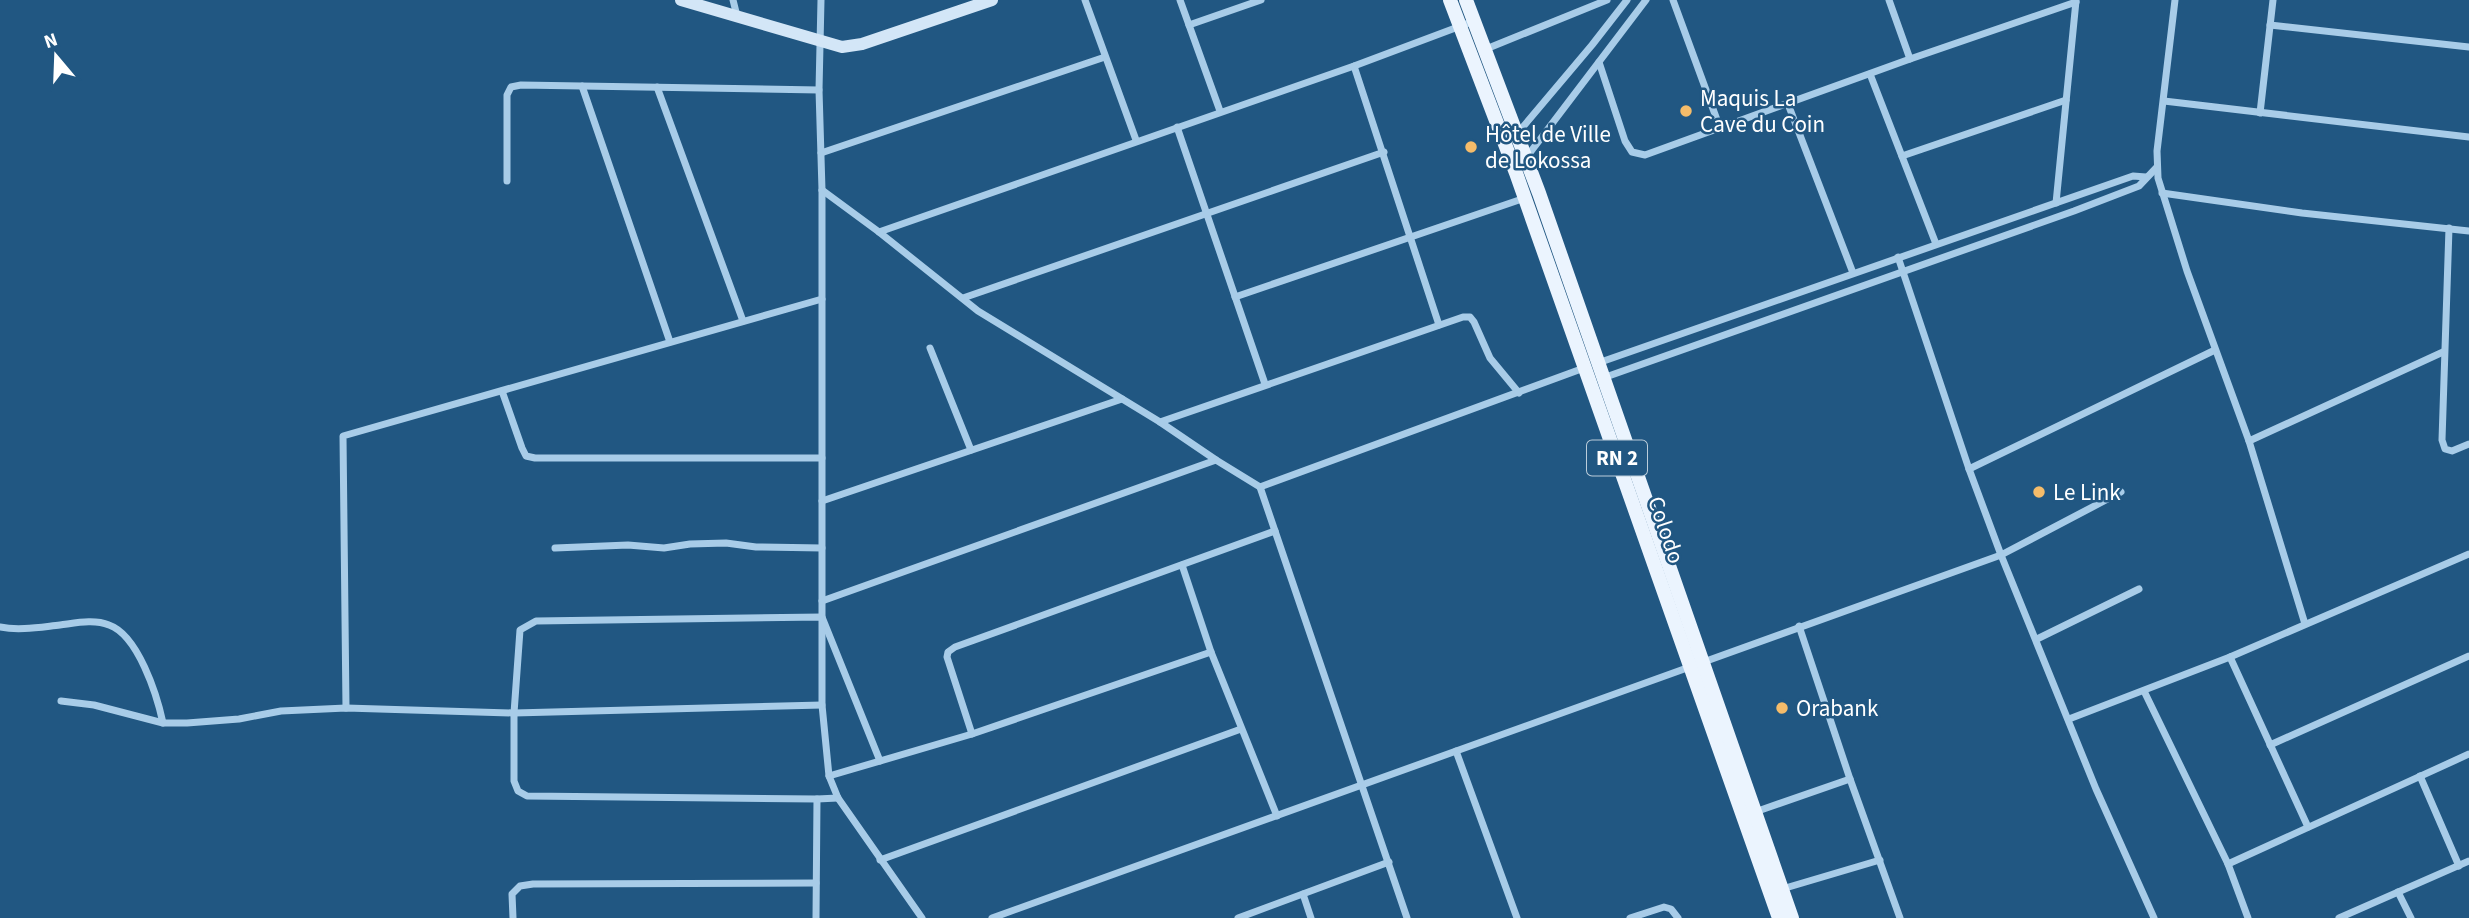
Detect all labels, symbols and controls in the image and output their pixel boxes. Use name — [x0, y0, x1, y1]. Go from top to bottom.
north arrow — [21, 21, 91, 91]
text: N — [41, 27, 61, 56]
place label: Maquis La Cave du Coin — [1700, 82, 1825, 141]
marker: Maquis La Cave du Coin — [1678, 103, 1694, 119]
place label: Hôtel de Ville de Lokossa — [1485, 118, 1611, 177]
marker: Hôtel de Ville de Lokossa — [1463, 139, 1479, 155]
road number: RN 2 — [1587, 440, 1647, 476]
place label: Le Link — [2053, 476, 2121, 509]
marker: Le Link — [2031, 484, 2047, 500]
street label: Colodo — [1639, 492, 1693, 568]
place label: Orabank — [1796, 692, 1879, 725]
marker: Orabank — [1774, 700, 1790, 716]

